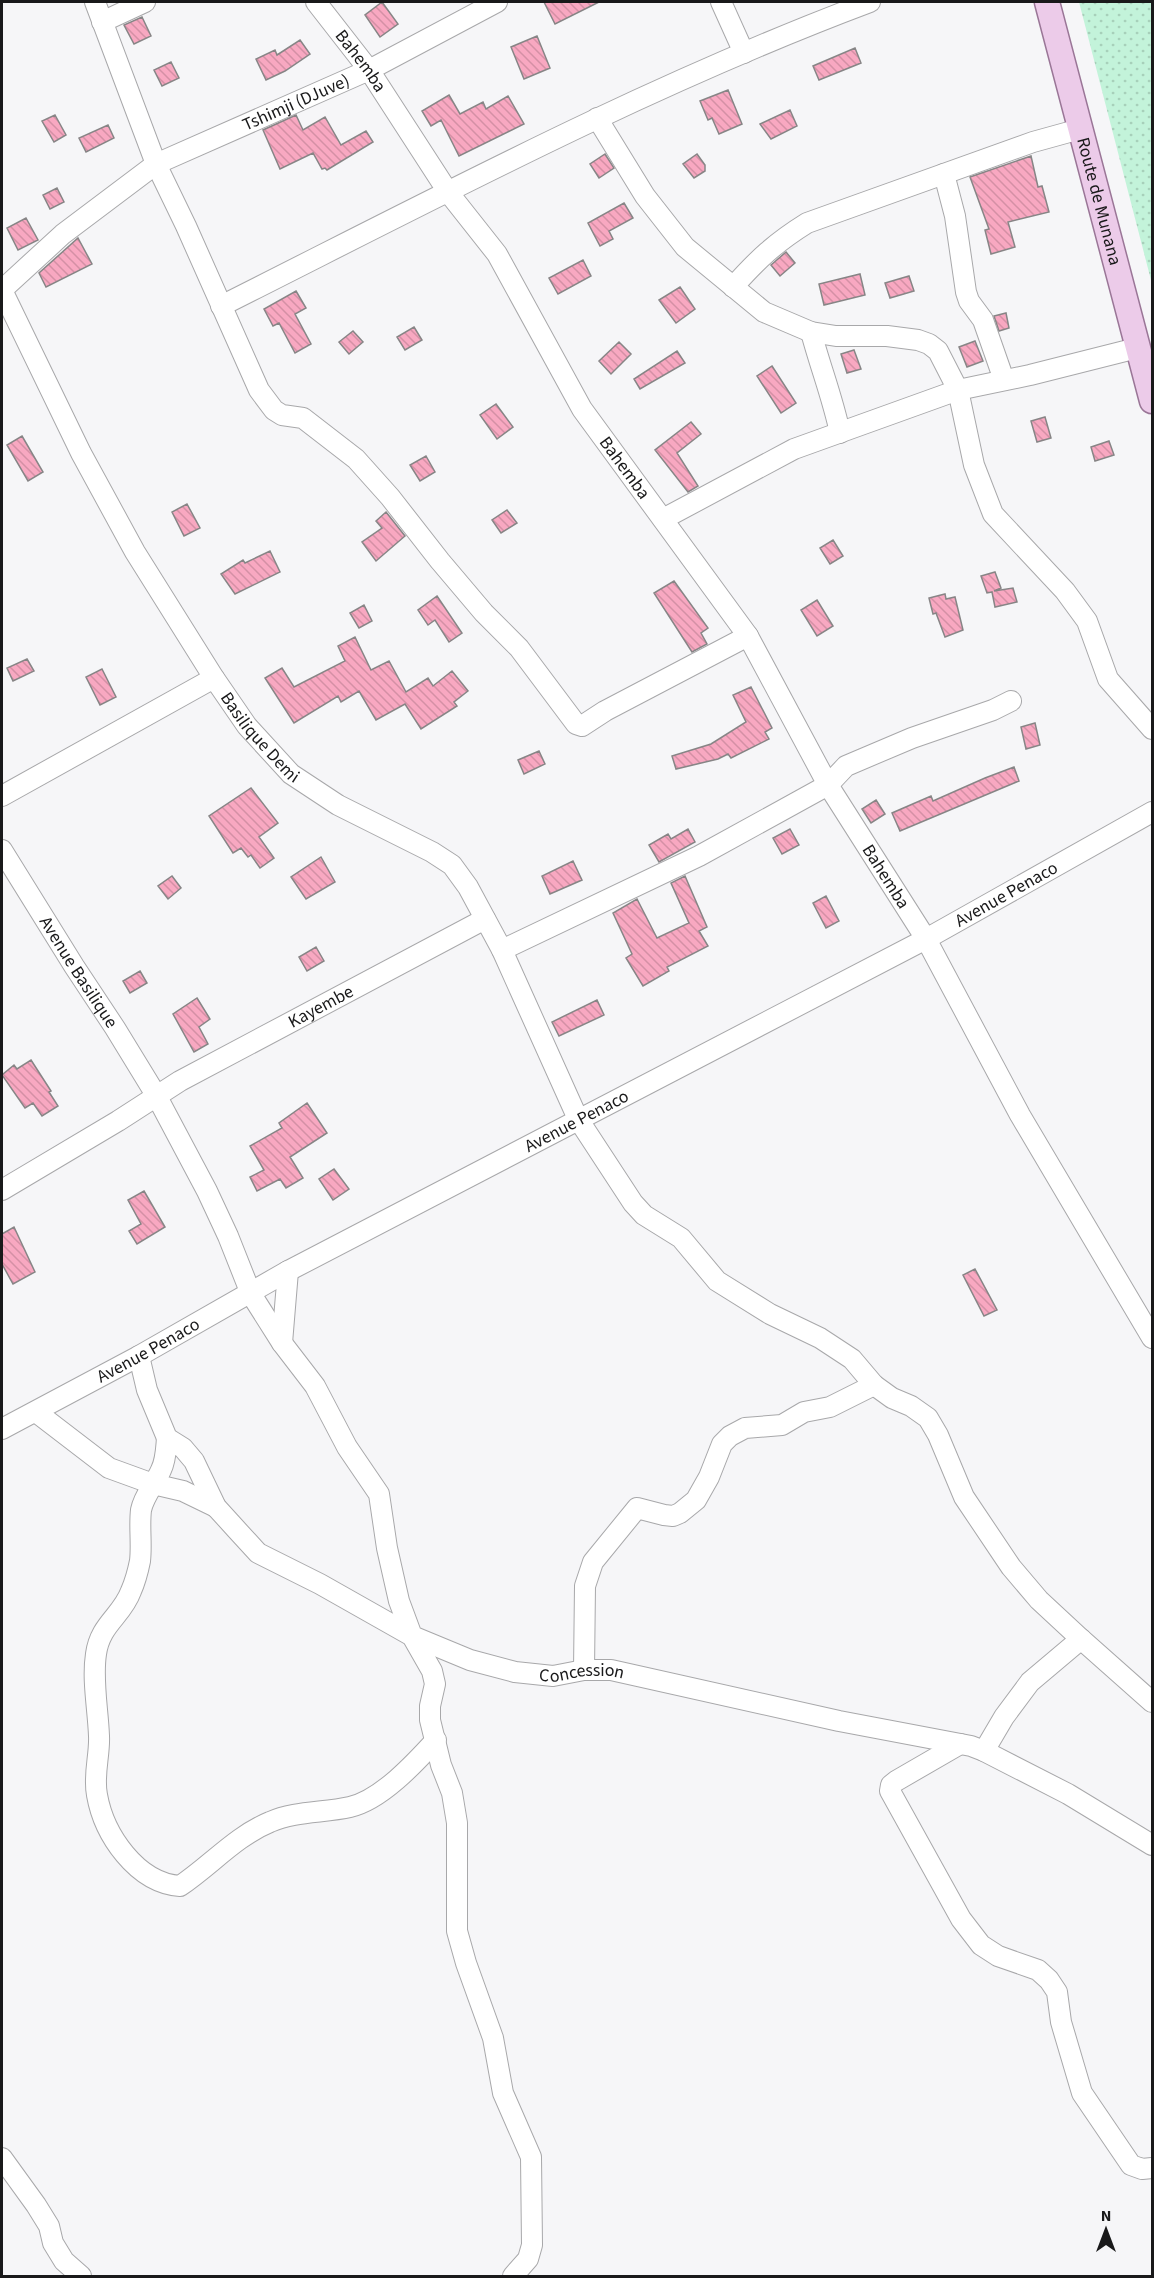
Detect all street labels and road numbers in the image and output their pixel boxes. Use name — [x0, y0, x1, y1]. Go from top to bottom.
street label: Bahemba — [329, 24, 392, 97]
street label: Tshimji (DJuve) — [238, 68, 353, 137]
street label: Route de Munana — [1071, 135, 1128, 268]
street label: Bahemba — [593, 431, 656, 504]
street label: Basilique Demi — [215, 687, 305, 789]
street label: Bahemba — [856, 839, 916, 914]
street label: Avenue Penaco — [950, 855, 1062, 933]
street label: Avenue Basilique — [33, 911, 124, 1033]
street label: Kayembe — [284, 979, 358, 1034]
street label: Avenue Penaco — [520, 1083, 633, 1158]
street label: Avenue Penaco — [92, 1311, 204, 1389]
street label: Concession — [538, 1657, 627, 1689]

